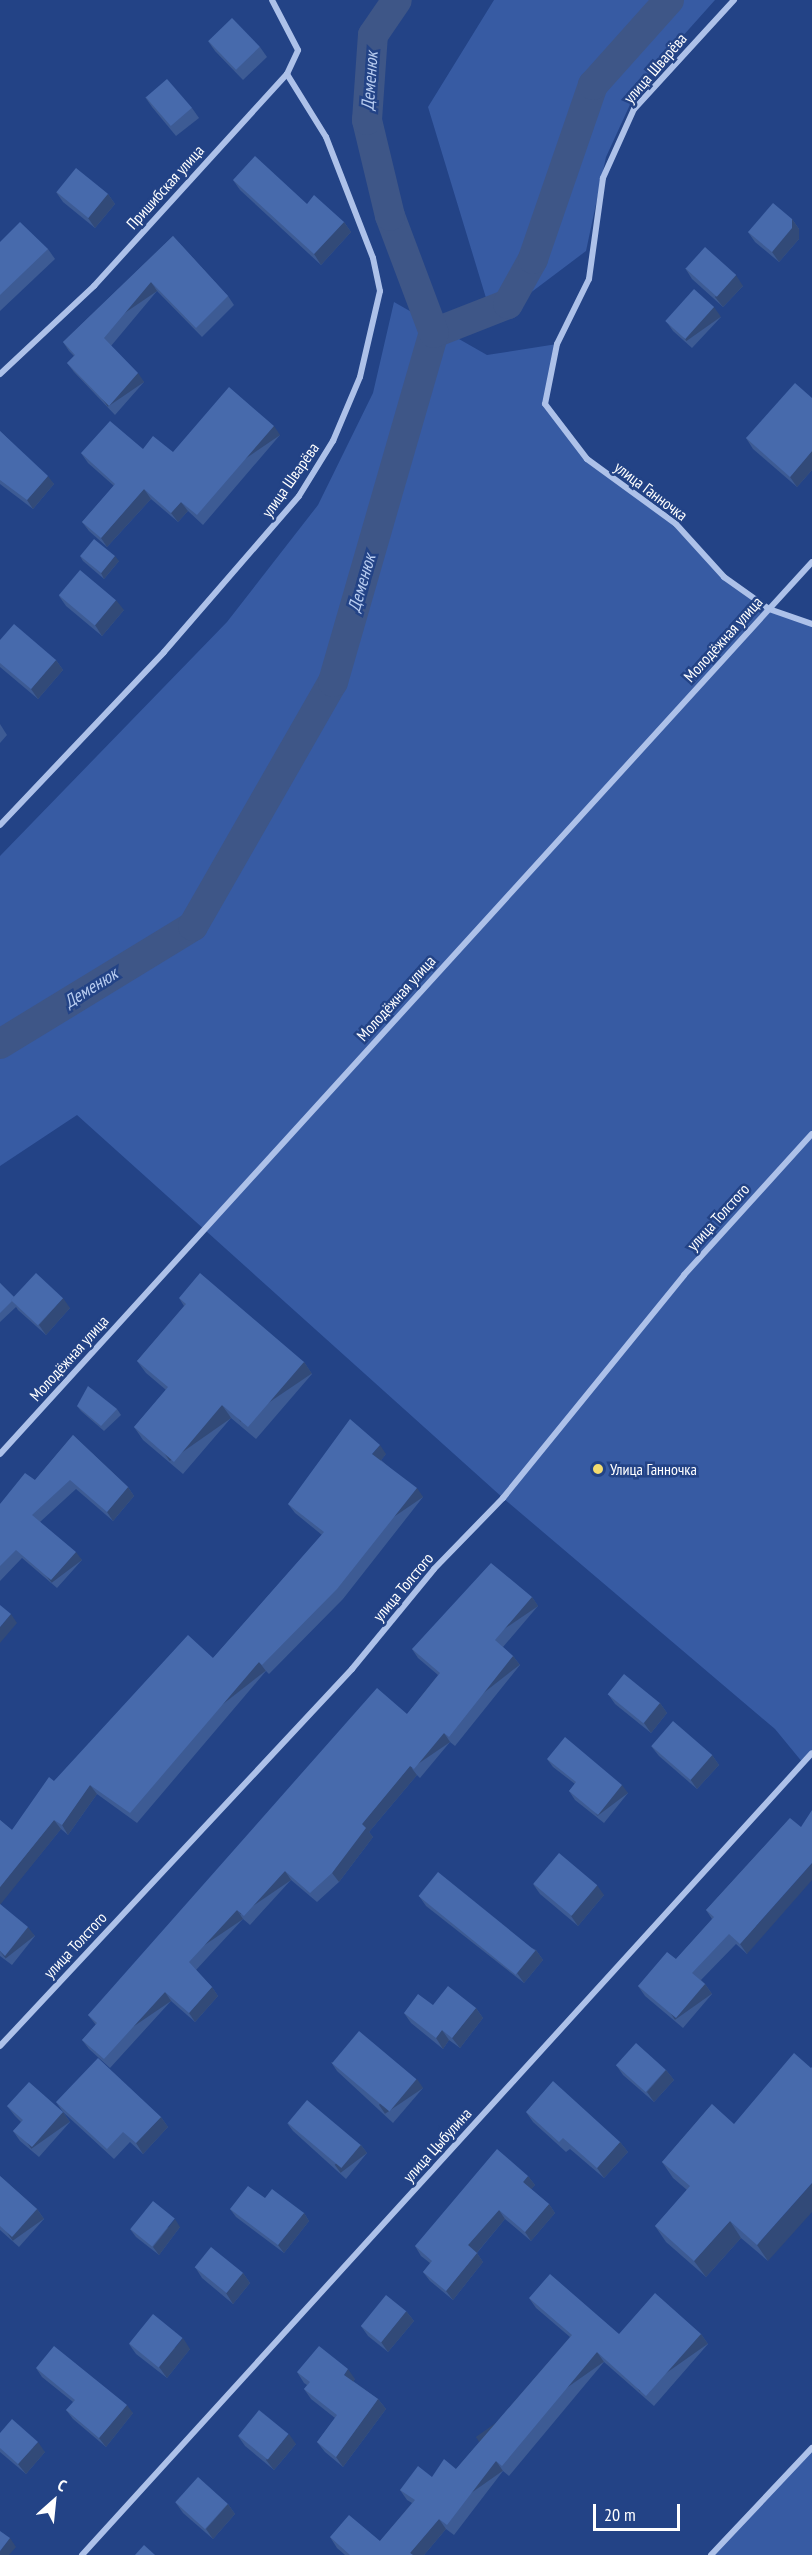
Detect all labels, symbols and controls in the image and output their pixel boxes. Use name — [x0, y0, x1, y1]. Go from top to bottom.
street label: улица Шварёва — [619, 29, 691, 107]
water label: Деменюк — [357, 51, 383, 111]
street label: Пришибская улица — [122, 141, 208, 233]
street label: улица Шварёва — [257, 439, 323, 521]
street label: улица Ганночка — [611, 457, 691, 525]
water label: Деменюк — [343, 552, 381, 614]
street label: Молодёжная улица — [680, 592, 766, 686]
street label: Молодёжная улица — [353, 951, 439, 1045]
water label: Деменюк — [60, 963, 122, 1013]
street label: улица Толстого — [683, 1179, 753, 1255]
street label: Молодёжная улица — [26, 1311, 112, 1405]
place label: Улица Ганночка — [610, 1459, 697, 1479]
marker: Улица Ганночка — [591, 1462, 605, 1476]
street label: улица Толстого — [369, 1549, 437, 1625]
street label: улица Толстого — [39, 1908, 111, 1982]
street label: улица Цыбулина — [399, 2104, 475, 2186]
north arrow — [24, 2471, 84, 2531]
text: С — [54, 2474, 70, 2496]
scale bar — [596, 2492, 683, 2530]
text: 20 m — [604, 2503, 636, 2526]

